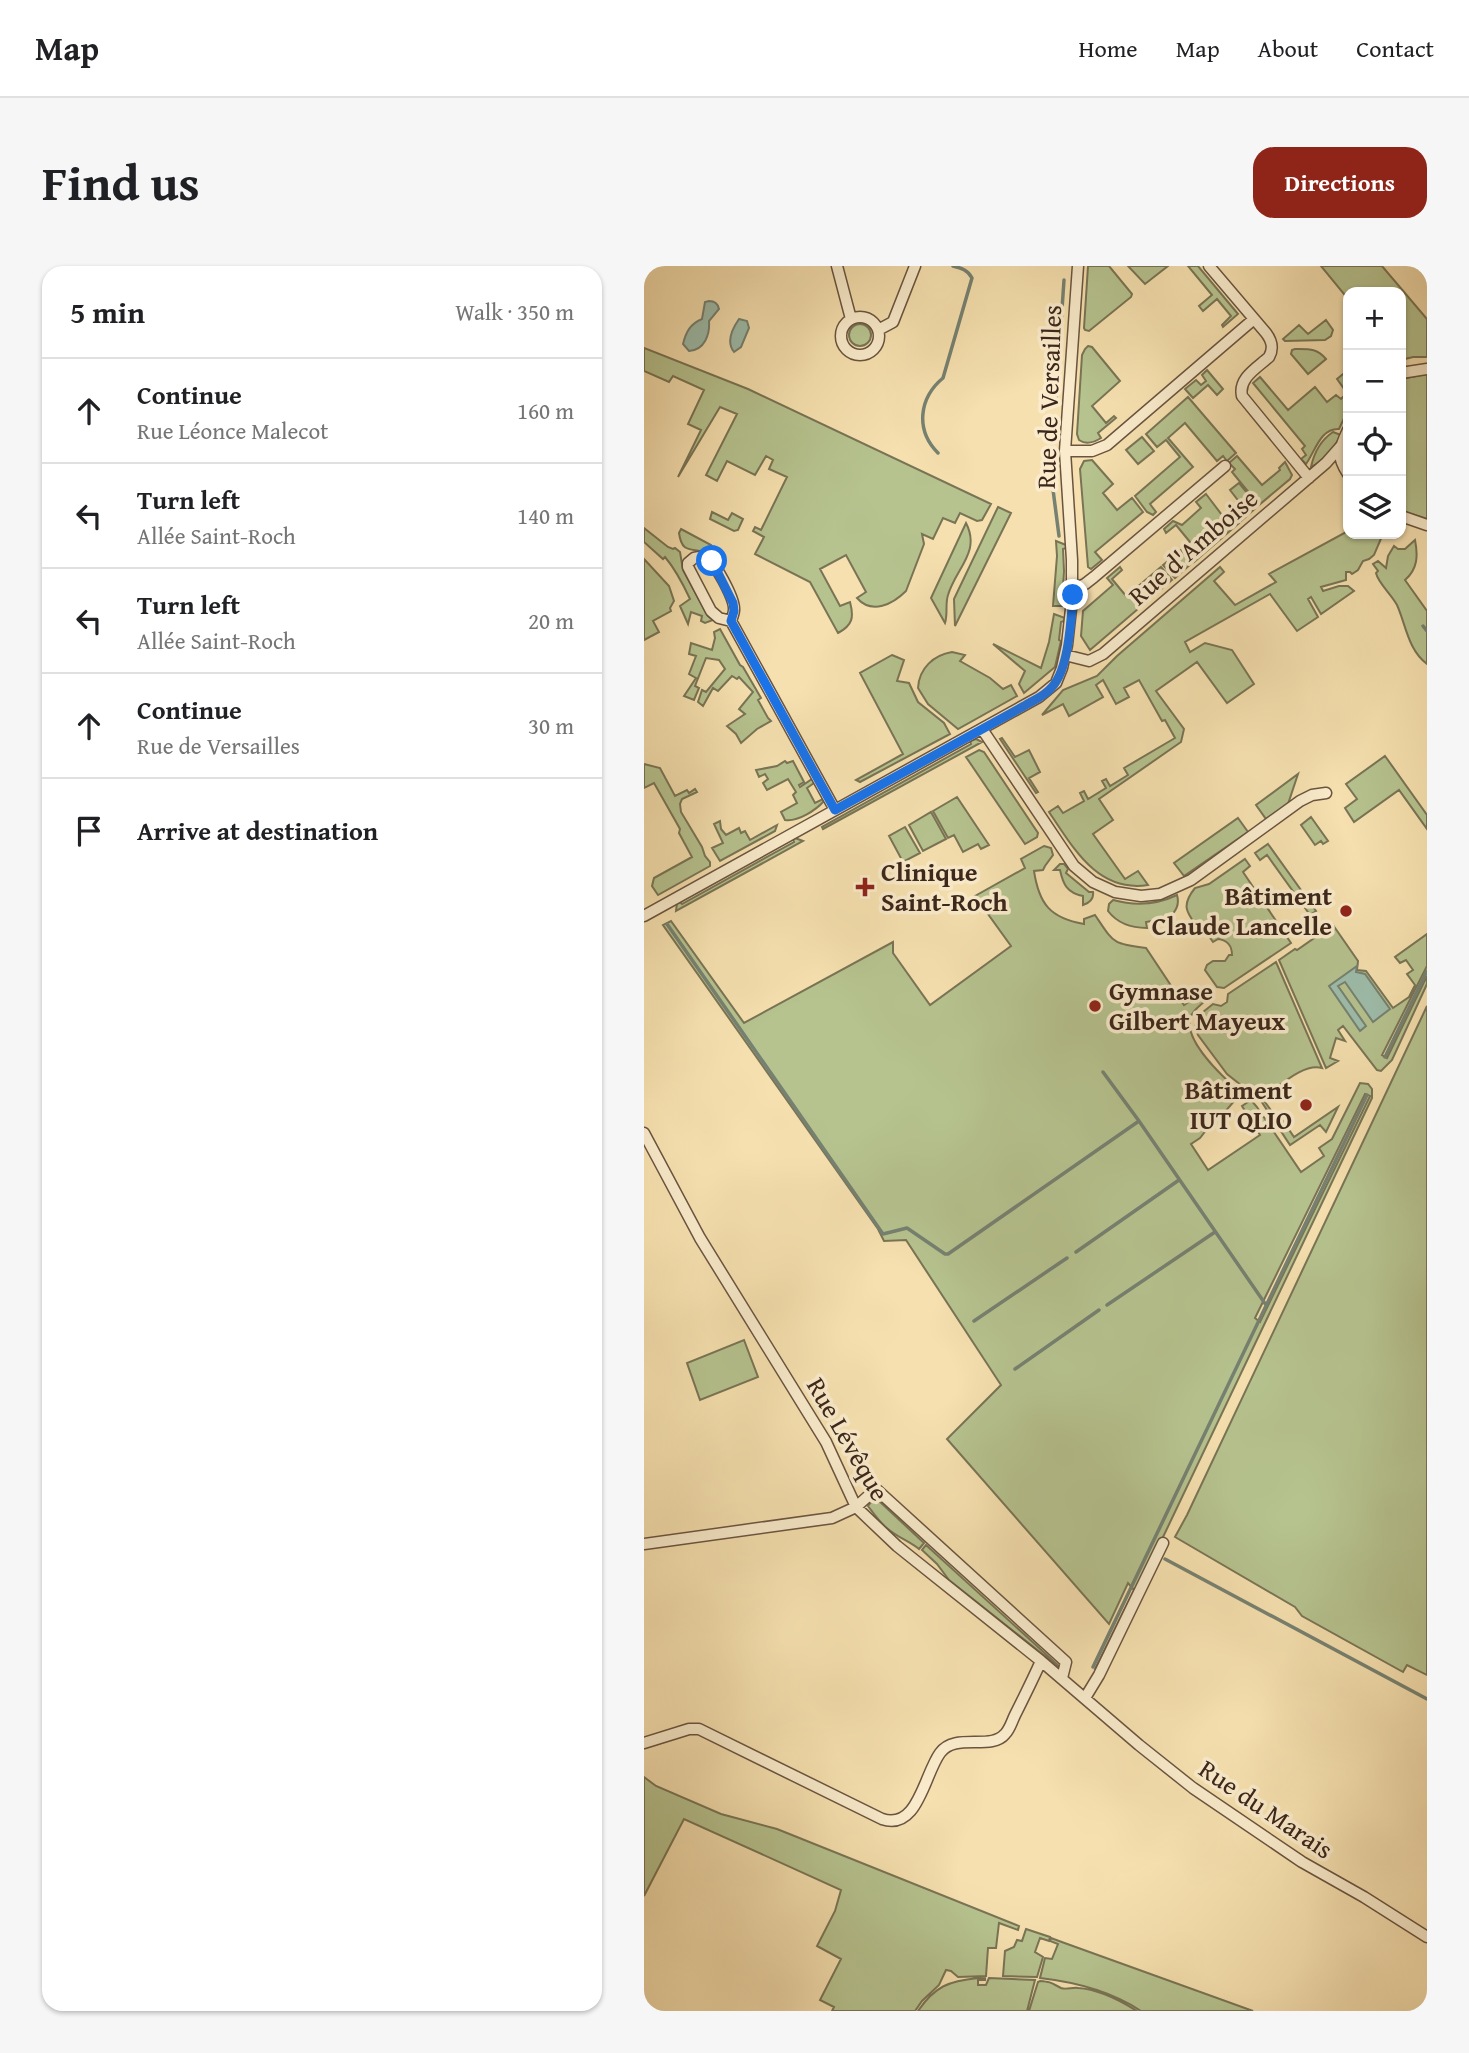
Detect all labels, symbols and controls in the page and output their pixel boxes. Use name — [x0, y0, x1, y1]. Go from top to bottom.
text: Map — [35, 24, 99, 72]
text: Home — [1079, 31, 1138, 66]
text: Map — [1176, 31, 1220, 66]
text: About — [1258, 31, 1318, 66]
text: Contact — [1356, 31, 1434, 66]
text: Find us — [42, 146, 200, 218]
button: Directions — [1253, 147, 1427, 218]
map controls — [1343, 287, 1406, 539]
button: + — [1343, 287, 1406, 350]
text: 5 min — [70, 290, 145, 334]
text: Walk · 350 m — [455, 295, 574, 328]
street label: Rue de Versailles — [1026, 304, 1071, 490]
button: − — [1343, 350, 1406, 413]
text: Continue — [137, 375, 242, 414]
icon: ahead — [70, 392, 108, 430]
text: 160 m — [517, 394, 574, 427]
button: locate — [1343, 413, 1406, 476]
text: Rue Léonce Malecot — [137, 414, 328, 447]
button: layers — [1343, 476, 1406, 539]
street label: Rue d'Amboise — [1119, 479, 1266, 614]
text: Turn left — [137, 480, 240, 519]
icon: left — [70, 497, 108, 535]
text: 140 m — [517, 499, 574, 532]
text: Allée Saint-Roch — [137, 519, 296, 552]
route start — [696, 545, 727, 576]
route end — [1057, 579, 1088, 610]
text: Turn left — [137, 585, 240, 624]
icon: left — [70, 602, 108, 640]
text: 20 m — [528, 604, 574, 637]
text: Allée Saint-Roch — [137, 624, 296, 657]
text: Continue — [137, 690, 242, 729]
icon: ahead — [70, 707, 108, 745]
text: 30 m — [528, 709, 574, 742]
text: Rue de Versailles — [137, 729, 300, 762]
text: Arrive at destination — [137, 811, 378, 850]
icon: arrive — [70, 812, 108, 850]
place label: Clinique Saint-Roch — [881, 852, 1008, 921]
place label: Bâtiment Claude Lancelle — [1152, 876, 1332, 945]
marker: Clinique Saint-Roch — [855, 877, 875, 897]
marker: Bâtiment Claude Lancelle — [1338, 903, 1354, 919]
place label: Gymnase Gilbert Mayeux — [1109, 971, 1286, 1040]
marker: Gymnase Gilbert Mayeux — [1087, 998, 1103, 1014]
place label: Bâtiment IUT QLIO — [1184, 1070, 1292, 1139]
marker: Bâtiment IUT QLIO — [1298, 1097, 1314, 1113]
street label: Rue Lévêque — [797, 1370, 900, 1508]
street label: Rue du Marais — [1191, 1749, 1341, 1868]

